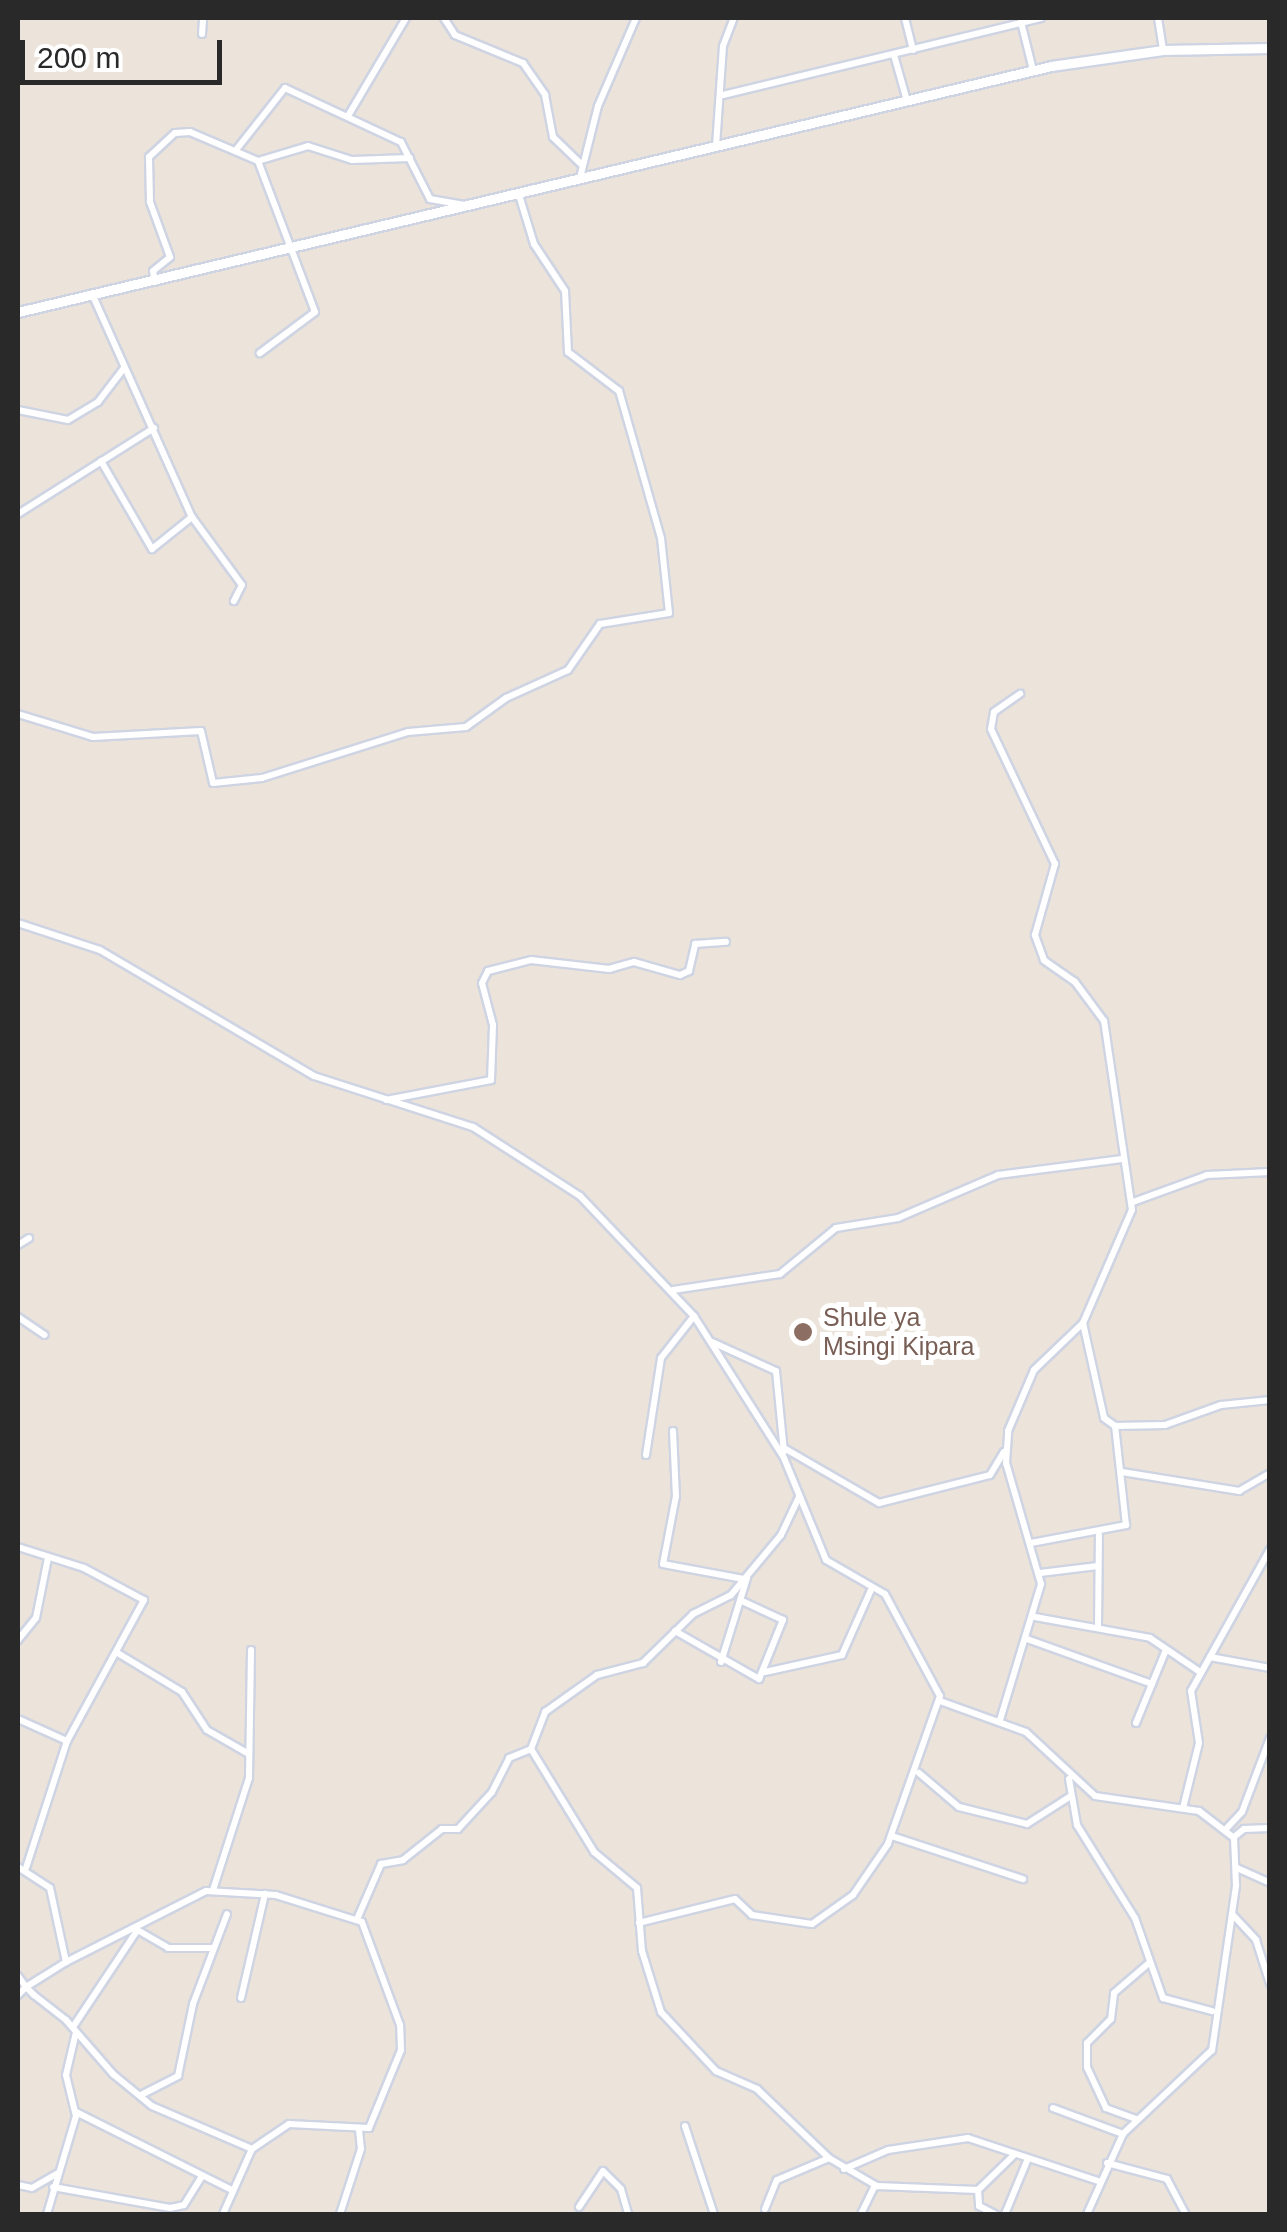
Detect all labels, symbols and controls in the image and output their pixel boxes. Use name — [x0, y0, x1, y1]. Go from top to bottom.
scale bar — [25, 20, 228, 82]
text: 200 m — [37, 41, 120, 74]
place label: Shule ya Msingi Kipara — [823, 1303, 974, 1362]
marker: Shule ya Msingi Kipara — [792, 1321, 814, 1343]

